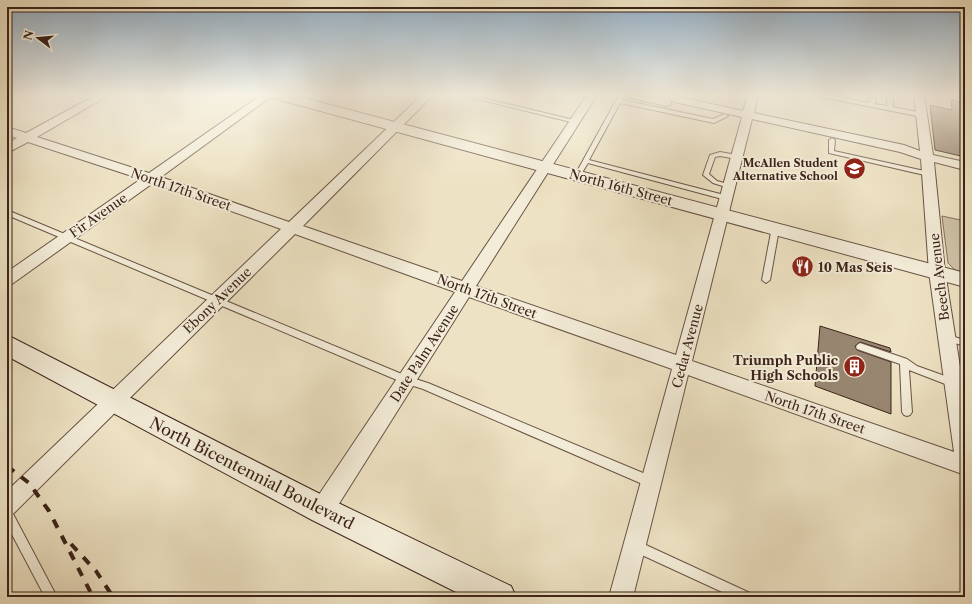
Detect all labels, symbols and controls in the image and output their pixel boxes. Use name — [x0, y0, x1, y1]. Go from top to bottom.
north arrow — [18, 18, 58, 58]
text: N — [20, 28, 37, 42]
place label: McAllen Student Alternative School — [732, 156, 839, 183]
school or university icon: McAllen Student Alternative School — [841, 156, 867, 182]
street label: North 17th Street — [129, 164, 234, 214]
street label: North 16th Street — [568, 166, 675, 209]
street label: Fir Avenue — [66, 189, 130, 241]
street label: Beech Avenue — [926, 232, 952, 322]
restaurant icon: 10 Mas Seis — [789, 254, 815, 280]
place label: 10 Mas Seis — [818, 259, 893, 275]
street label: Ebony Avenue — [180, 263, 254, 337]
street label: North 17th Street — [435, 271, 539, 322]
street label: Date Palm Avenue — [386, 301, 462, 405]
street label: Cedar Avenue — [668, 302, 706, 390]
place label: Triumph Public High Schools — [733, 352, 838, 383]
building icon: Triumph Public High Schools — [841, 354, 867, 380]
street label: North 17th Street — [763, 387, 868, 437]
street label: North Bicentennial Boulevard — [146, 413, 358, 534]

